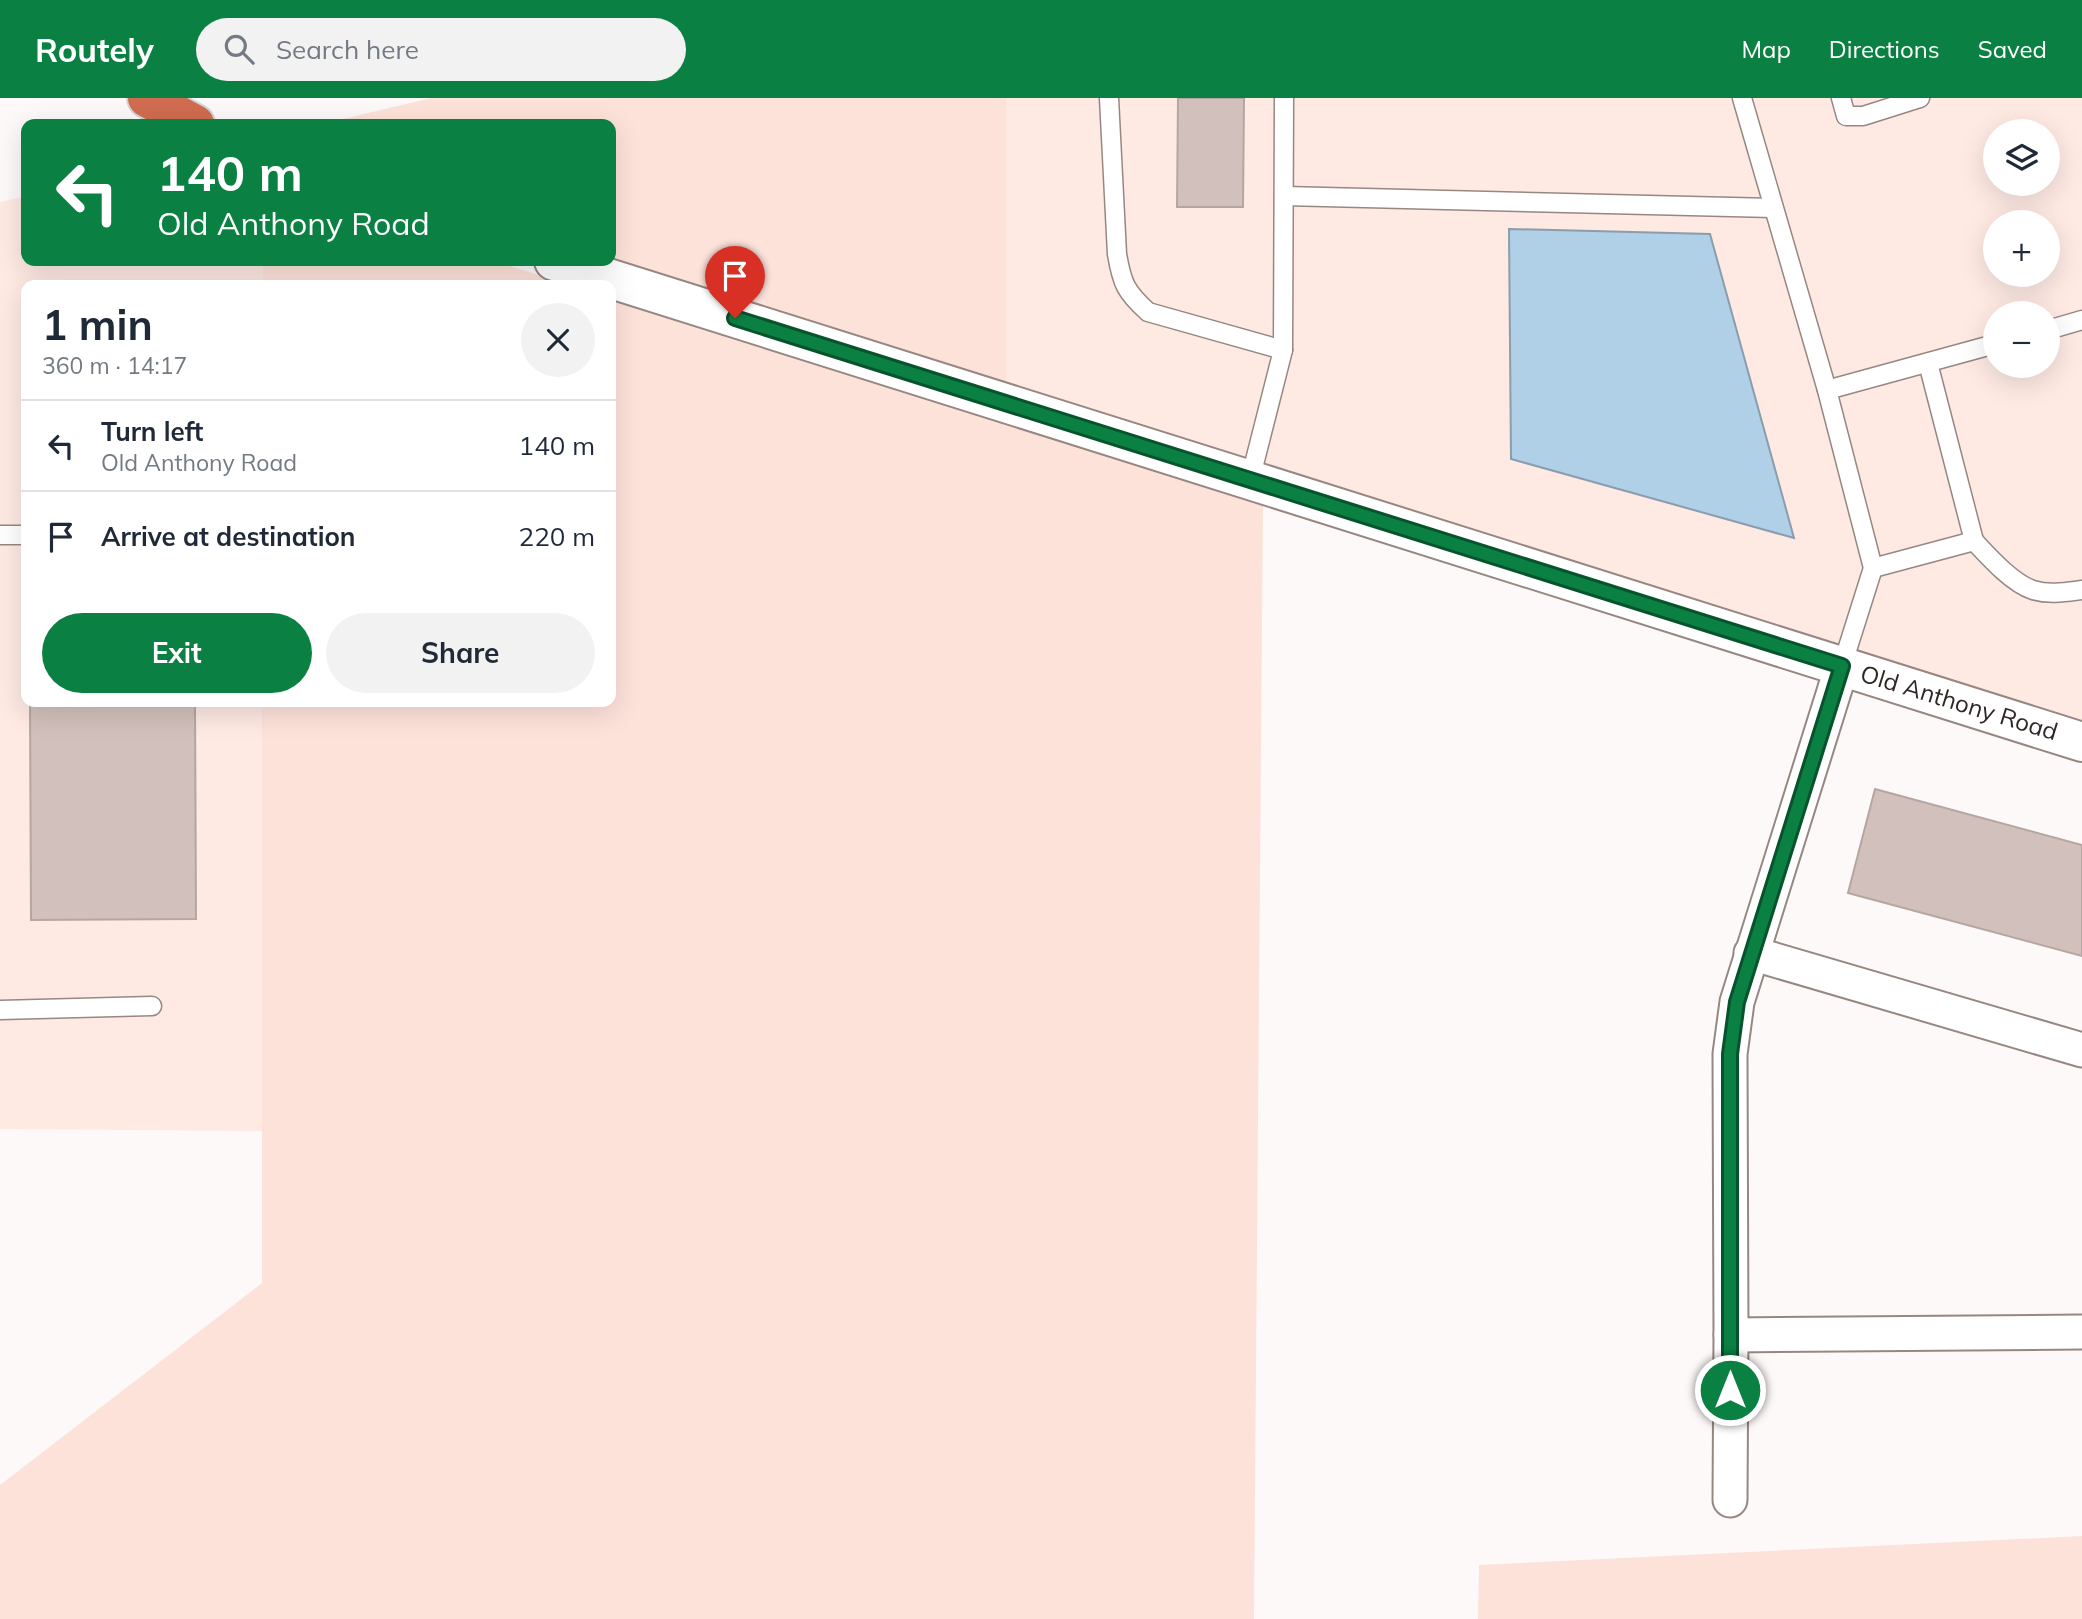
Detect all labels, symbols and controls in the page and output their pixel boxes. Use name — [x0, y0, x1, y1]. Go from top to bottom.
search box — [196, 18, 686, 81]
text: Routely — [35, 29, 154, 70]
icon: search — [220, 30, 258, 68]
text: Search here — [276, 33, 419, 66]
text: Map — [1741, 34, 1791, 64]
text: Directions — [1829, 34, 1940, 64]
text: Saved — [1978, 34, 2047, 64]
map controls — [1983, 119, 2060, 378]
button: layers — [1983, 119, 2060, 196]
text: 140 m — [157, 142, 303, 203]
icon: left — [42, 147, 133, 238]
text: Old Anthony Road — [157, 203, 430, 243]
button: + — [1983, 210, 2060, 287]
pin — [705, 246, 765, 318]
icon: arrive — [716, 257, 754, 295]
text: 1 min — [42, 298, 153, 351]
button: − — [1983, 301, 2060, 378]
button: close — [521, 303, 595, 377]
text: 360 m · 14:17 — [42, 351, 187, 380]
text: Turn left — [101, 415, 203, 448]
icon: left — [42, 427, 80, 465]
text: 140 m — [519, 429, 595, 462]
text: Old Anthony Road — [101, 448, 297, 477]
icon: arrive — [42, 518, 80, 556]
text: Arrive at destination — [101, 520, 356, 553]
text: 220 m — [519, 520, 595, 553]
button: Exit — [42, 613, 312, 693]
button: Share — [326, 613, 595, 693]
street label: Old Anthony Road — [1857, 658, 2061, 746]
position arrow — [1693, 1353, 1767, 1427]

